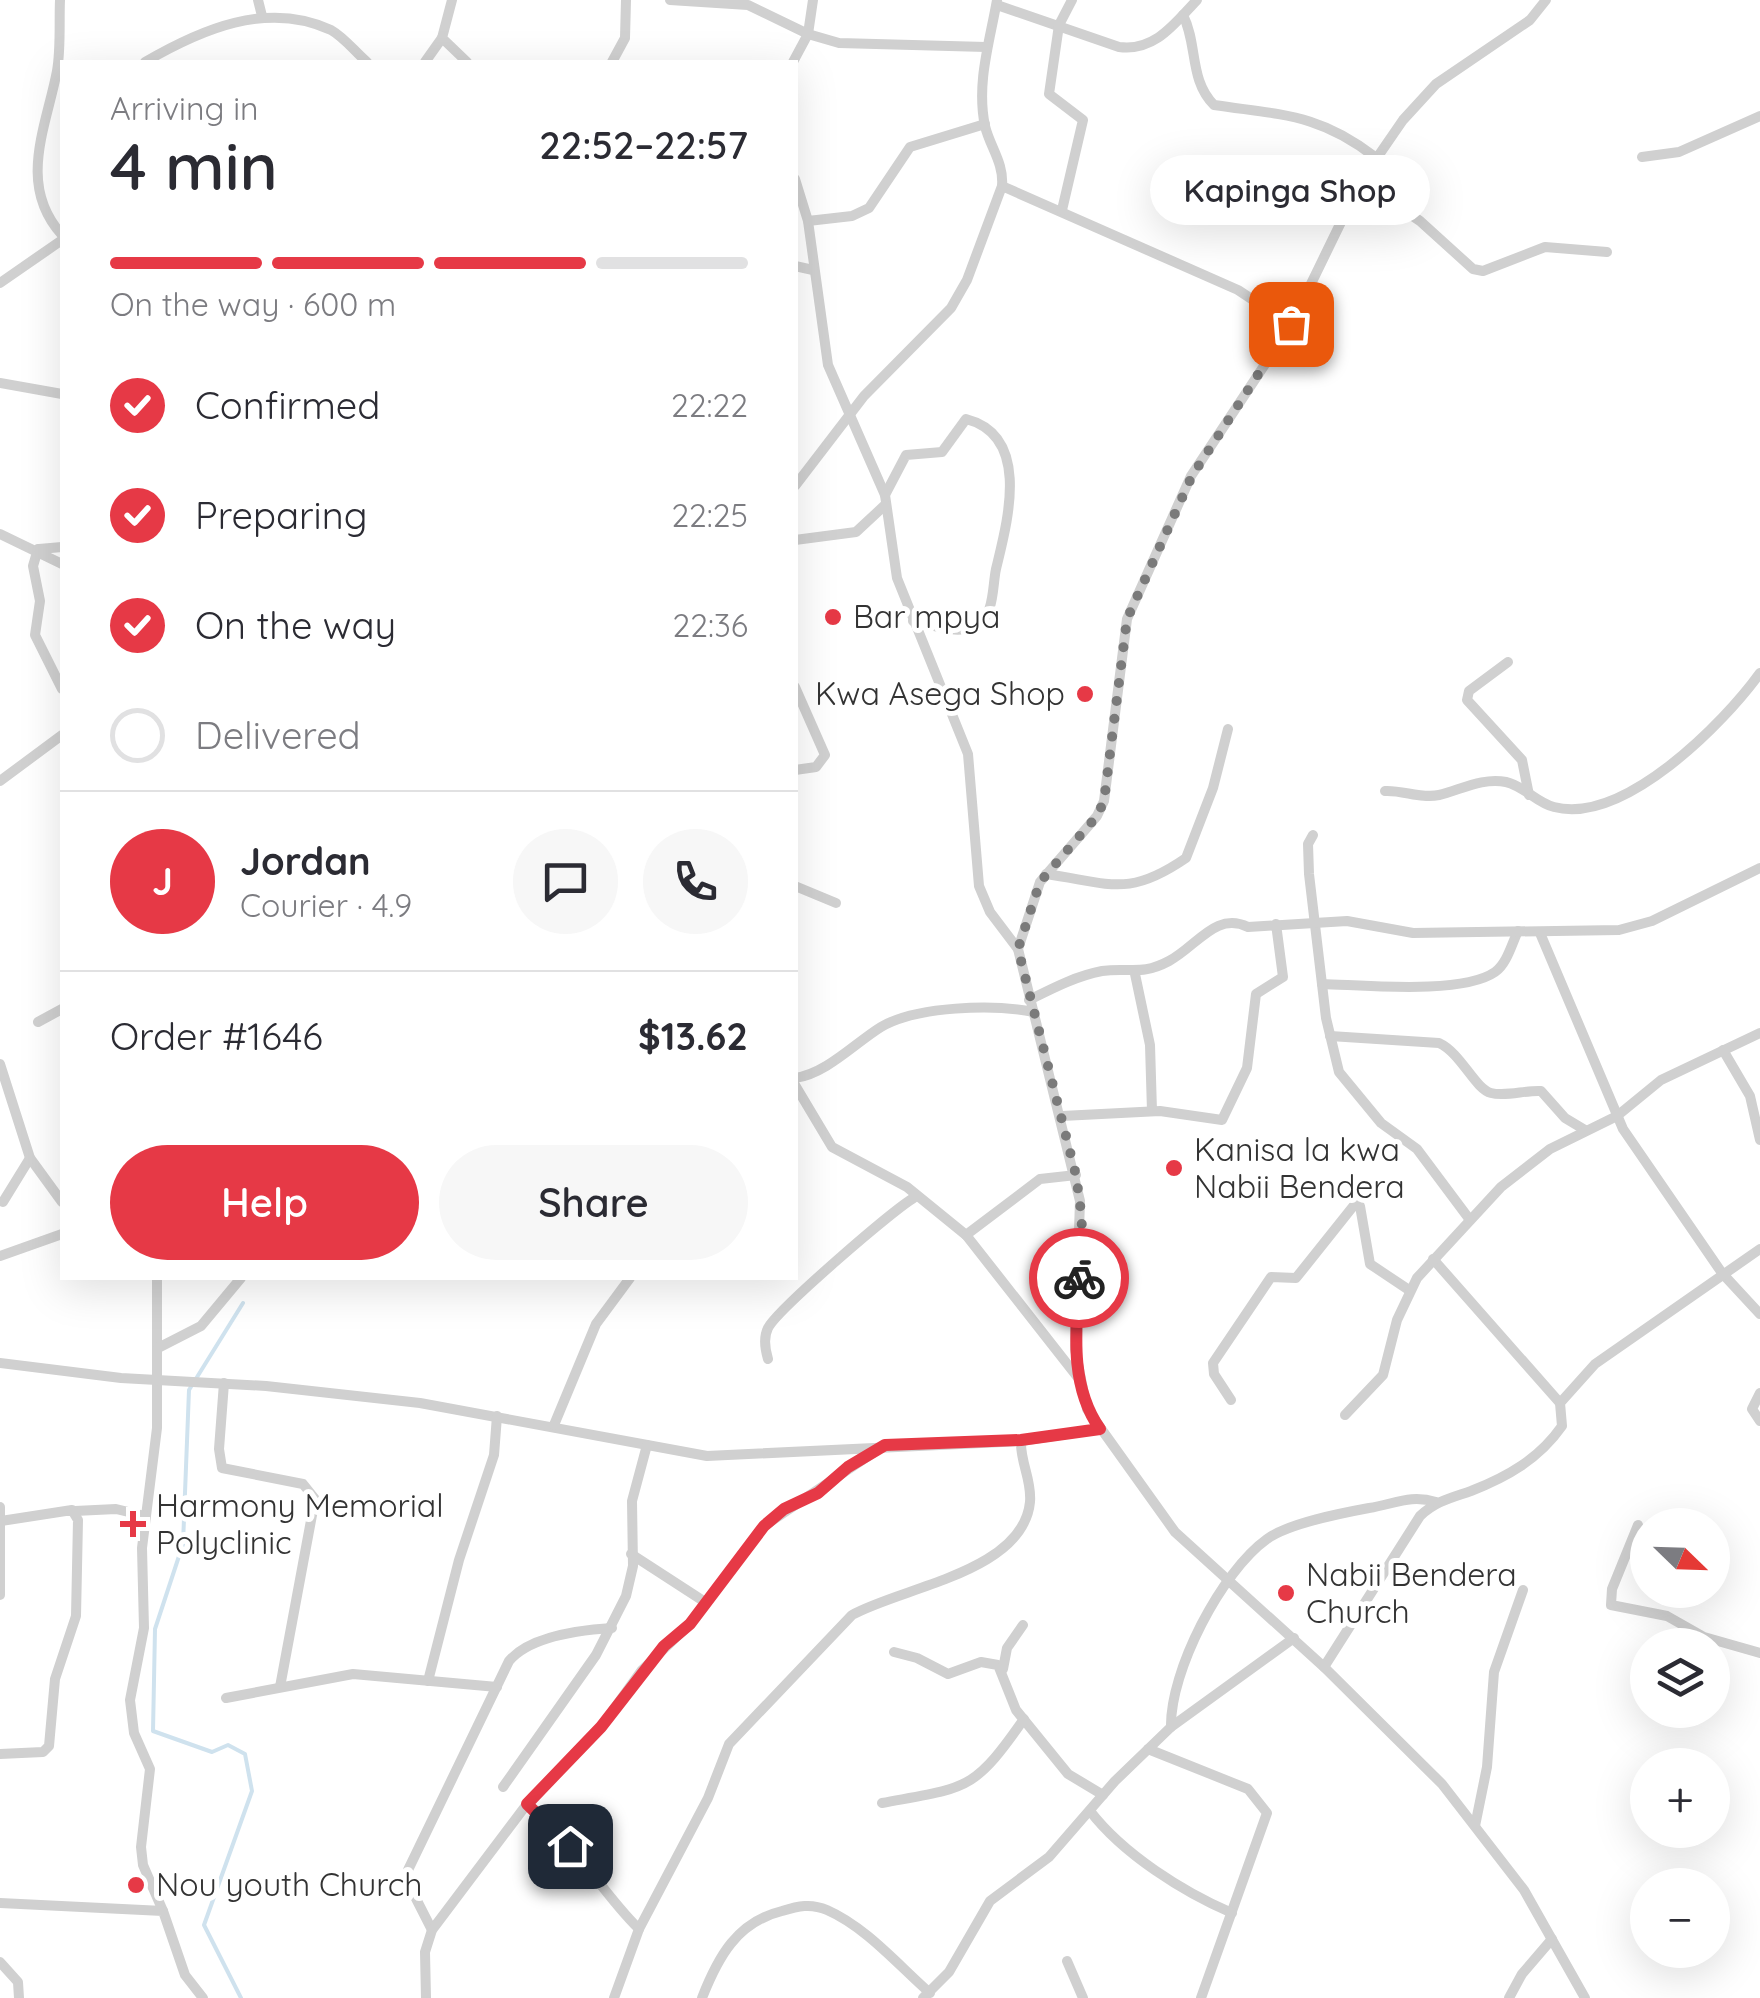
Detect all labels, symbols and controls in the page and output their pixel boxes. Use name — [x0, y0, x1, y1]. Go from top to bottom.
text: Arriving in — [110, 88, 259, 128]
text: 22:52–22:57 — [539, 121, 748, 169]
text: 4 min — [110, 125, 278, 206]
callout: Kapinga Shop — [1151, 154, 1431, 224]
text: Kapinga Shop — [1184, 170, 1396, 210]
pin — [1249, 282, 1334, 367]
text: On the way · 600 m — [110, 284, 396, 324]
icon: bag — [1264, 297, 1319, 352]
icon: check — [110, 378, 165, 433]
text: Confirmed — [195, 381, 380, 429]
text: 22:22 — [671, 385, 748, 425]
icon: check — [110, 488, 165, 543]
text: Preparing — [195, 491, 367, 539]
text: 22:25 — [671, 495, 748, 535]
place label: Bar mpya — [853, 596, 1000, 636]
icon: check — [110, 598, 165, 653]
text: On the way — [195, 601, 396, 649]
text: 22:36 — [673, 605, 748, 645]
marker: Bar mpya — [822, 606, 844, 628]
place label: Kwa Asega Shop — [815, 673, 1065, 713]
marker: Kwa Asega Shop — [1074, 683, 1096, 705]
text: Delivered — [195, 711, 361, 759]
button: chat — [513, 829, 618, 934]
button: phone — [643, 829, 748, 934]
text: Jordan — [240, 837, 371, 885]
text: J — [152, 857, 173, 905]
text: Courier · 4.9 — [240, 885, 412, 925]
text: Order #1646 — [110, 1012, 323, 1060]
text: $13.62 — [638, 1012, 748, 1060]
place label: Kanisa la kwa Nabii Bendera — [1194, 1129, 1405, 1206]
button: Help — [110, 1145, 419, 1260]
button: Share — [439, 1145, 748, 1260]
marker: Kanisa la kwa Nabii Bendera — [1163, 1157, 1185, 1179]
courier — [1029, 1228, 1129, 1328]
icon: bike — [1052, 1251, 1107, 1306]
place label: Harmony Memorial Polyclinic — [156, 1485, 444, 1562]
north arrow — [1630, 1508, 1730, 1608]
map controls — [1630, 1508, 1730, 1968]
marker: Harmony Memorial Polyclinic — [120, 1511, 146, 1537]
place label: Nabii Bendera Church — [1306, 1554, 1517, 1631]
marker: Nabii Bendera Church — [1275, 1582, 1297, 1604]
button: layers — [1630, 1628, 1730, 1728]
button: + — [1630, 1748, 1730, 1848]
pin — [528, 1804, 613, 1889]
icon: home — [543, 1819, 598, 1874]
place label: Nou youth Church — [156, 1864, 423, 1904]
button: − — [1630, 1868, 1730, 1968]
marker: Nou youth Church — [125, 1874, 147, 1896]

